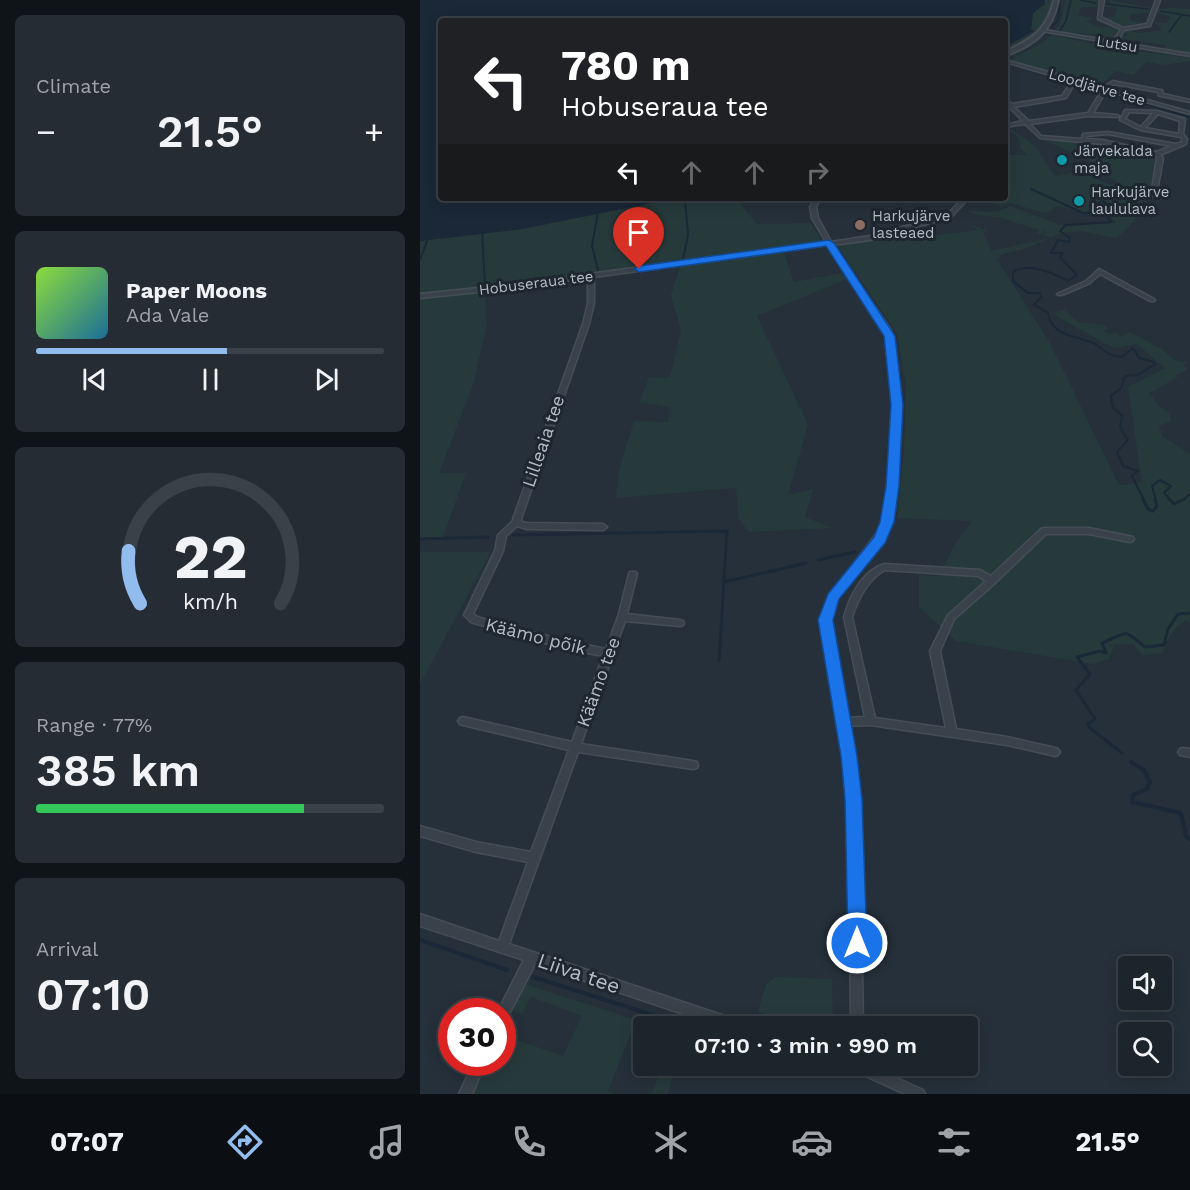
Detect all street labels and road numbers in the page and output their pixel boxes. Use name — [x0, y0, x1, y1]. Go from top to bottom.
street label: Lutsu — [1095, 32, 1139, 56]
street label: Loodjärve tee — [1047, 65, 1147, 109]
street label: Hobuseraua tee — [478, 267, 594, 299]
street label: Lilleaia tee — [517, 392, 569, 490]
street label: Käämo põik — [483, 613, 589, 659]
street label: Käämo tee — [572, 634, 624, 730]
street label: Liiva tee — [534, 947, 624, 999]

